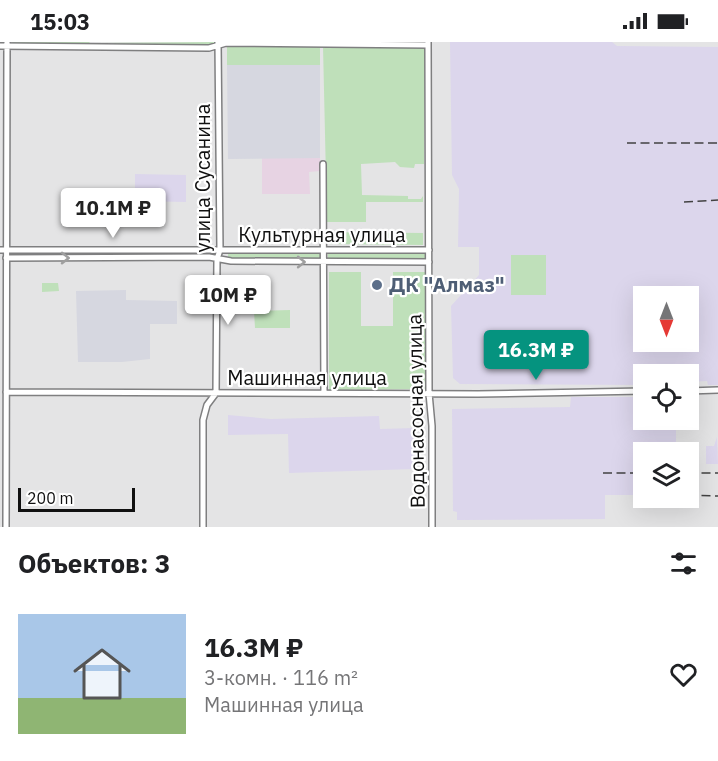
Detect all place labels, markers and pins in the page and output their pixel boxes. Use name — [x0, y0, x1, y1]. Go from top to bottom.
pin: 10.1M ₽ — [58, 188, 168, 239]
place label: ДК "Алмаз" — [389, 271, 505, 298]
pin: 10M ₽ — [186, 275, 270, 326]
marker: ДК "Алмаз" — [370, 278, 384, 292]
pin: 16.3M ₽ — [481, 330, 591, 381]

